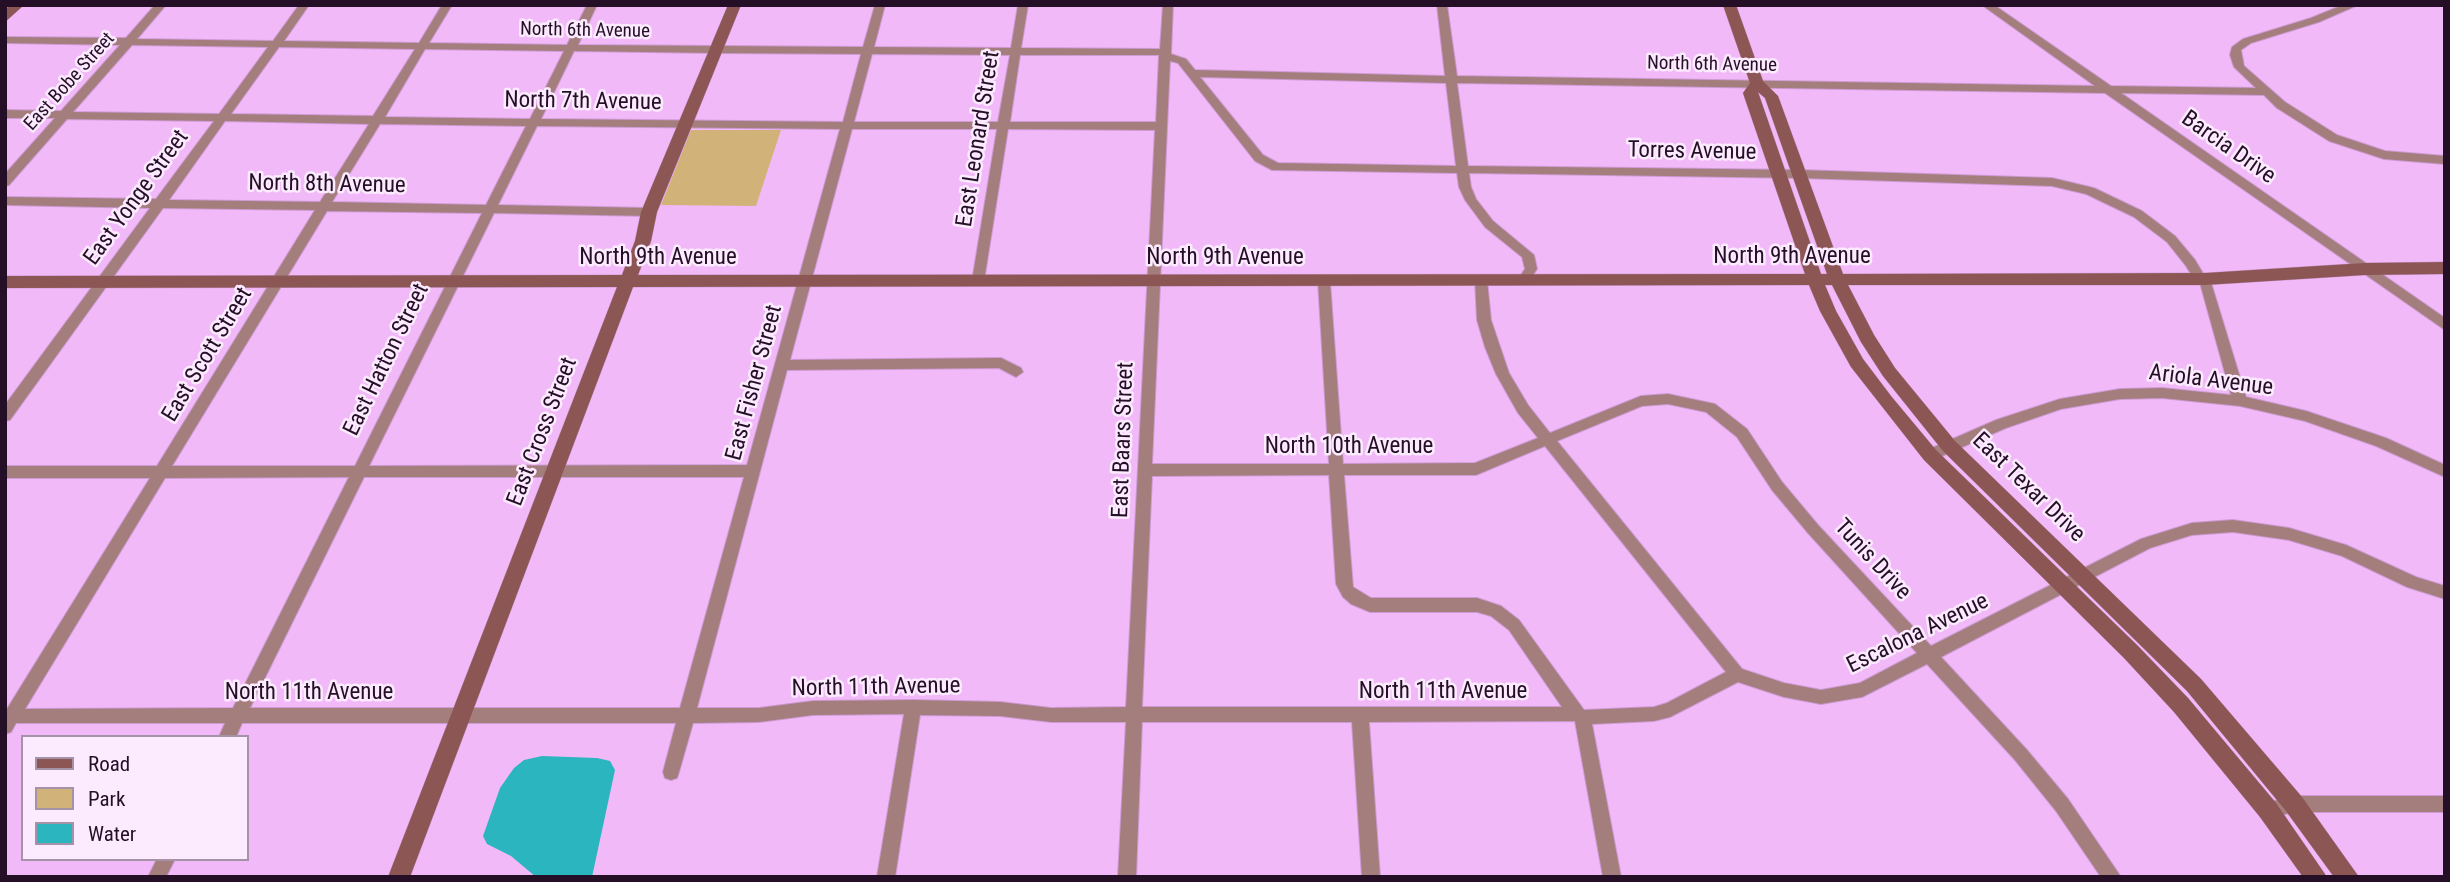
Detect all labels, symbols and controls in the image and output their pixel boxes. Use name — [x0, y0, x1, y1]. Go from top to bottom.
street label: North 6th Avenue — [520, 18, 650, 44]
street label: East Bobe Street — [20, 28, 120, 136]
street label: East Leonard Street — [951, 49, 1007, 229]
street label: North 6th Avenue — [1647, 52, 1777, 78]
street label: North 7th Avenue — [504, 87, 662, 117]
street label: Barcia Drive — [2176, 106, 2280, 190]
street label: East Yonge Street — [79, 125, 195, 271]
street label: Torres Avenue — [1627, 137, 1757, 167]
street label: North 8th Avenue — [248, 170, 406, 200]
street label: North 9th Avenue — [1713, 243, 1871, 271]
street label: North 9th Avenue — [579, 244, 737, 272]
street label: North 9th Avenue — [1146, 244, 1304, 272]
street label: East Hatton Street — [338, 280, 436, 440]
street label: East Scott Street — [157, 283, 259, 427]
street label: East Fisher Street — [721, 302, 789, 464]
street label: East Cross Street — [502, 354, 584, 510]
street label: Ariola Avenue — [2147, 360, 2275, 402]
street label: East Baars Street — [1107, 361, 1141, 519]
street label: East Texar Drive — [1966, 427, 2090, 549]
street label: North 10th Avenue — [1265, 433, 1433, 461]
street label: Tunis Drive — [1828, 514, 1916, 606]
street label: Escalona Avenue — [1843, 588, 1993, 680]
street label: North 11th Avenue — [791, 673, 961, 703]
street label: North 11th Avenue — [1359, 678, 1527, 706]
street label: North 11th Avenue — [225, 679, 393, 707]
legend — [21, 735, 248, 861]
text: Road — [88, 752, 130, 776]
text: Park — [88, 787, 125, 811]
text: Water — [88, 822, 136, 846]

